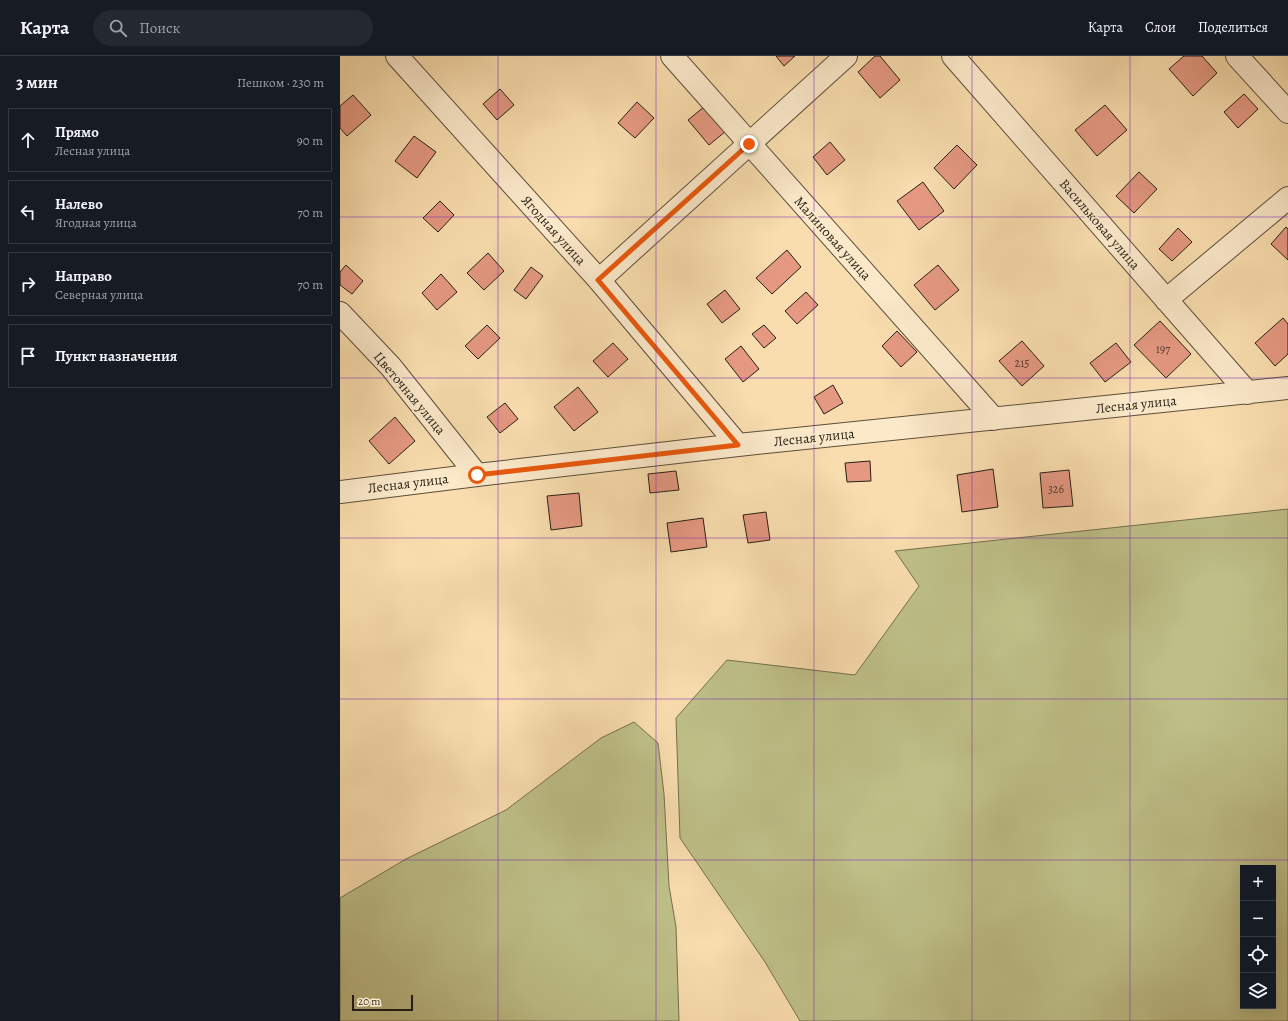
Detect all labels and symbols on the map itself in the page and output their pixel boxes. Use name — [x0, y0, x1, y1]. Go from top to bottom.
route end — [740, 135, 758, 153]
street label: Васильковая улица — [1055, 175, 1145, 274]
street label: Ягодная улица — [517, 191, 591, 270]
street label: Малиновая улица — [790, 192, 876, 285]
house number: 197 — [1156, 341, 1171, 357]
street label: Цветочная улица — [369, 348, 450, 439]
house number: 215 — [1015, 355, 1029, 371]
street label: Лесная улица — [1095, 391, 1178, 418]
street label: Лесная улица — [773, 424, 856, 451]
route start — [468, 466, 486, 484]
street label: Лесная улица — [367, 469, 450, 498]
house number: 326 — [1048, 481, 1065, 497]
scale bar — [352, 993, 413, 1012]

